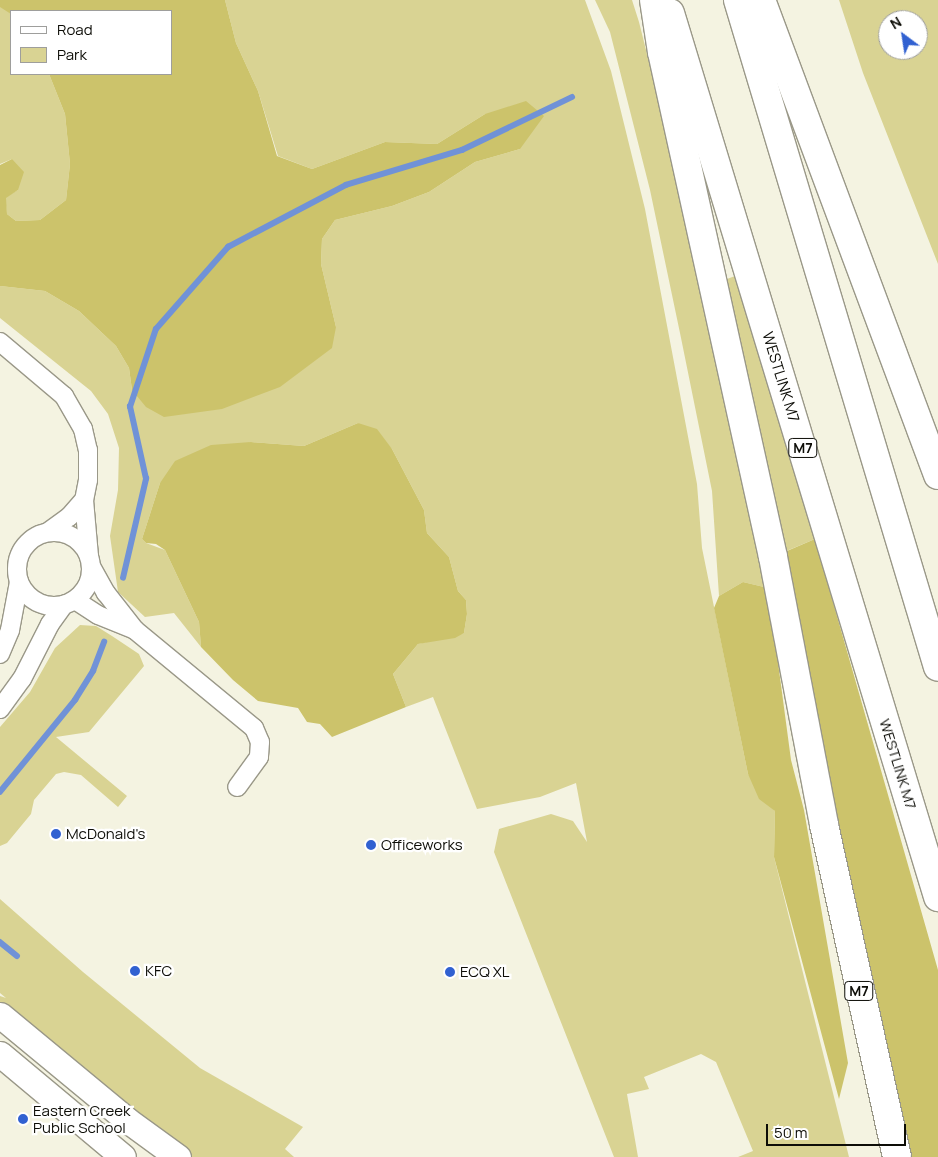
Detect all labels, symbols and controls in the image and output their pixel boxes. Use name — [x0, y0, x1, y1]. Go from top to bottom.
legend — [10, 10, 172, 75]
north arrow — [878, 10, 928, 60]
text: N — [886, 12, 905, 33]
text: Road — [57, 19, 93, 40]
text: Park — [57, 44, 87, 65]
street label: WESTLINK M7 — [759, 329, 803, 425]
road number: M7 — [788, 436, 818, 459]
street label: WESTLINK M7 — [876, 716, 920, 812]
place label: McDonald's — [66, 825, 145, 843]
marker: McDonald's — [50, 828, 62, 840]
place label: Officeworks — [381, 836, 463, 854]
marker: Officeworks — [365, 839, 377, 851]
place label: KFC — [145, 962, 172, 980]
place label: ECQ XL — [460, 963, 510, 981]
marker: KFC — [129, 965, 141, 977]
marker: ECQ XL — [444, 966, 456, 978]
road number: M7 — [844, 979, 874, 1002]
place label: Eastern Creek Public School — [33, 1101, 131, 1136]
marker: Eastern Creek Public School — [17, 1113, 29, 1125]
scale bar — [768, 1114, 908, 1146]
text: 50 m — [774, 1122, 808, 1143]

